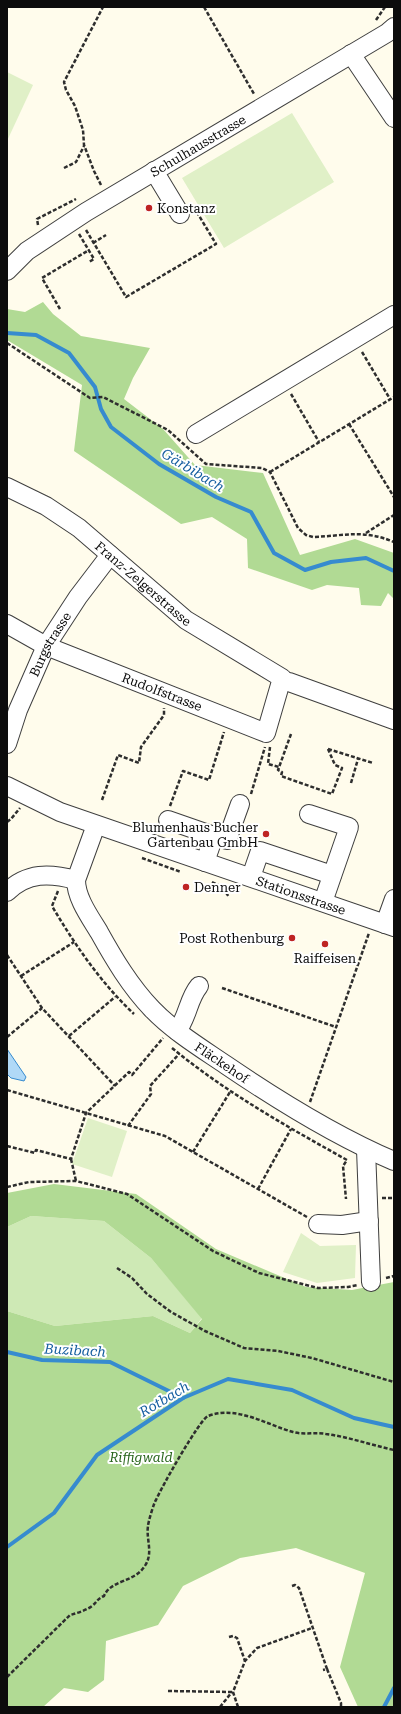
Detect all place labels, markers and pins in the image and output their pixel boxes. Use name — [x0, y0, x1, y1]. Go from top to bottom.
place label: Konstanz — [157, 201, 215, 216]
marker: Konstanz — [144, 203, 154, 213]
place label: Blumenhaus Bucher Gartenbau GmbH — [132, 820, 259, 850]
marker: Blumenhaus Bucher Gartenbau GmbH — [261, 829, 271, 839]
place label: Denner — [194, 880, 241, 895]
marker: Denner — [181, 882, 191, 892]
place label: Post Rothenburg — [179, 931, 285, 946]
marker: Post Rothenburg — [287, 933, 297, 943]
marker: Raiffeisen — [320, 939, 330, 949]
place label: Raiffeisen — [294, 951, 357, 966]

